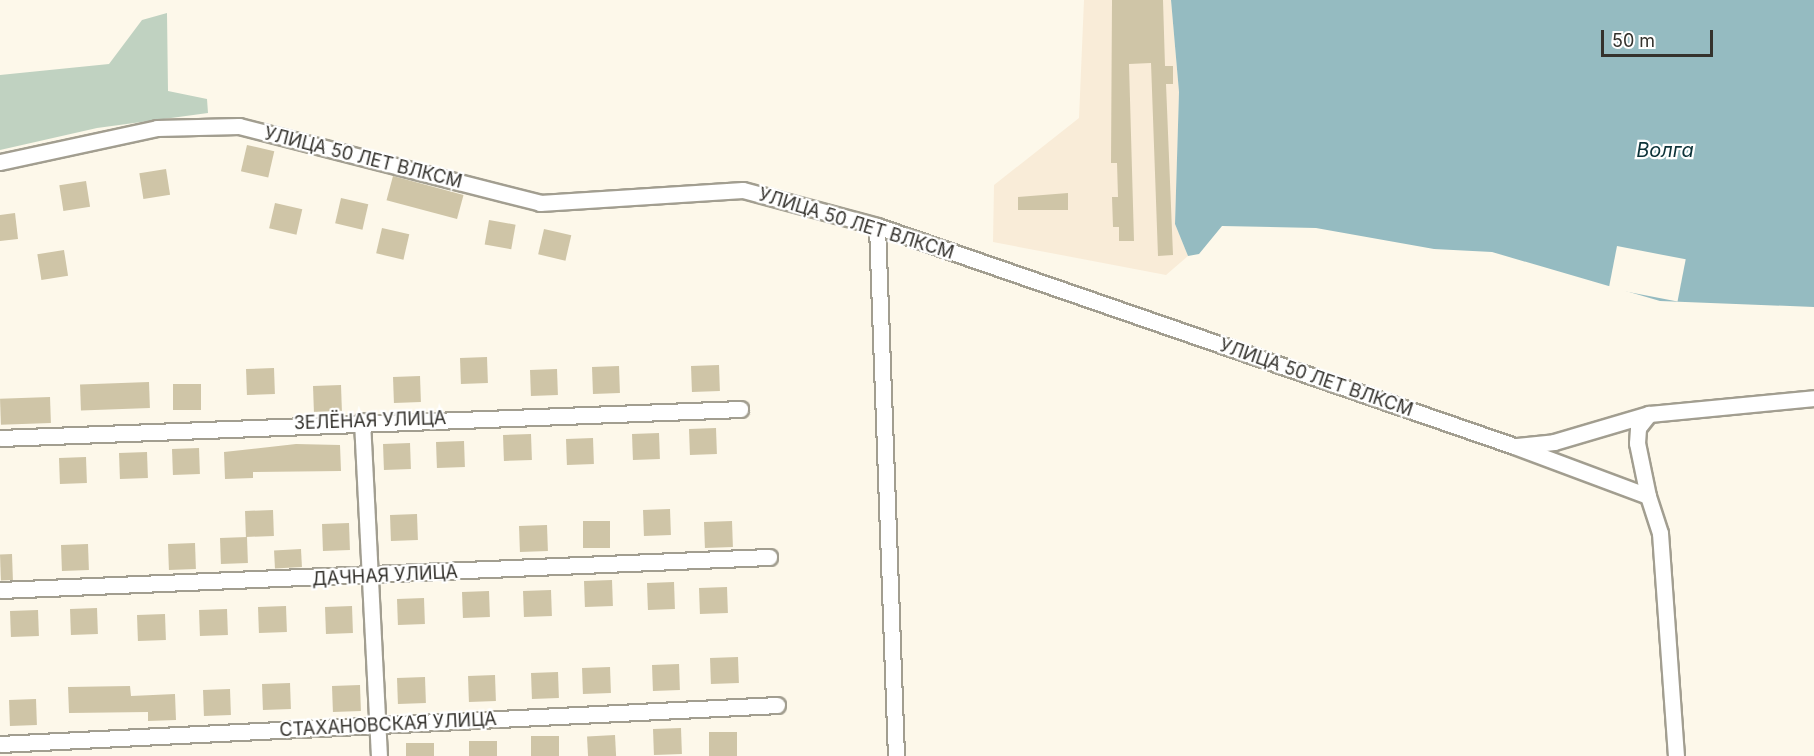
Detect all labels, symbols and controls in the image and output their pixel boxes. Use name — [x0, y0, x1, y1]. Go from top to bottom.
scale bar — [1604, 18, 1716, 56]
text: 50 m — [1612, 30, 1655, 51]
street label: УЛИЦА 50 ЛЕТ ВЛКСМ — [262, 123, 464, 193]
water label: Волга — [1636, 138, 1694, 162]
street label: УЛИЦА 50 ЛЕТ ВЛКСМ — [756, 184, 956, 264]
street label: УЛИЦА 50 ЛЕТ ВЛКСМ — [1216, 335, 1416, 421]
street label: ЗЕЛЁНАЯ УЛИЦА — [293, 408, 447, 434]
street label: ДАЧНАЯ УЛИЦА — [312, 561, 458, 591]
street label: СТАХАНОВСКАЯ УЛИЦА — [279, 709, 497, 741]

